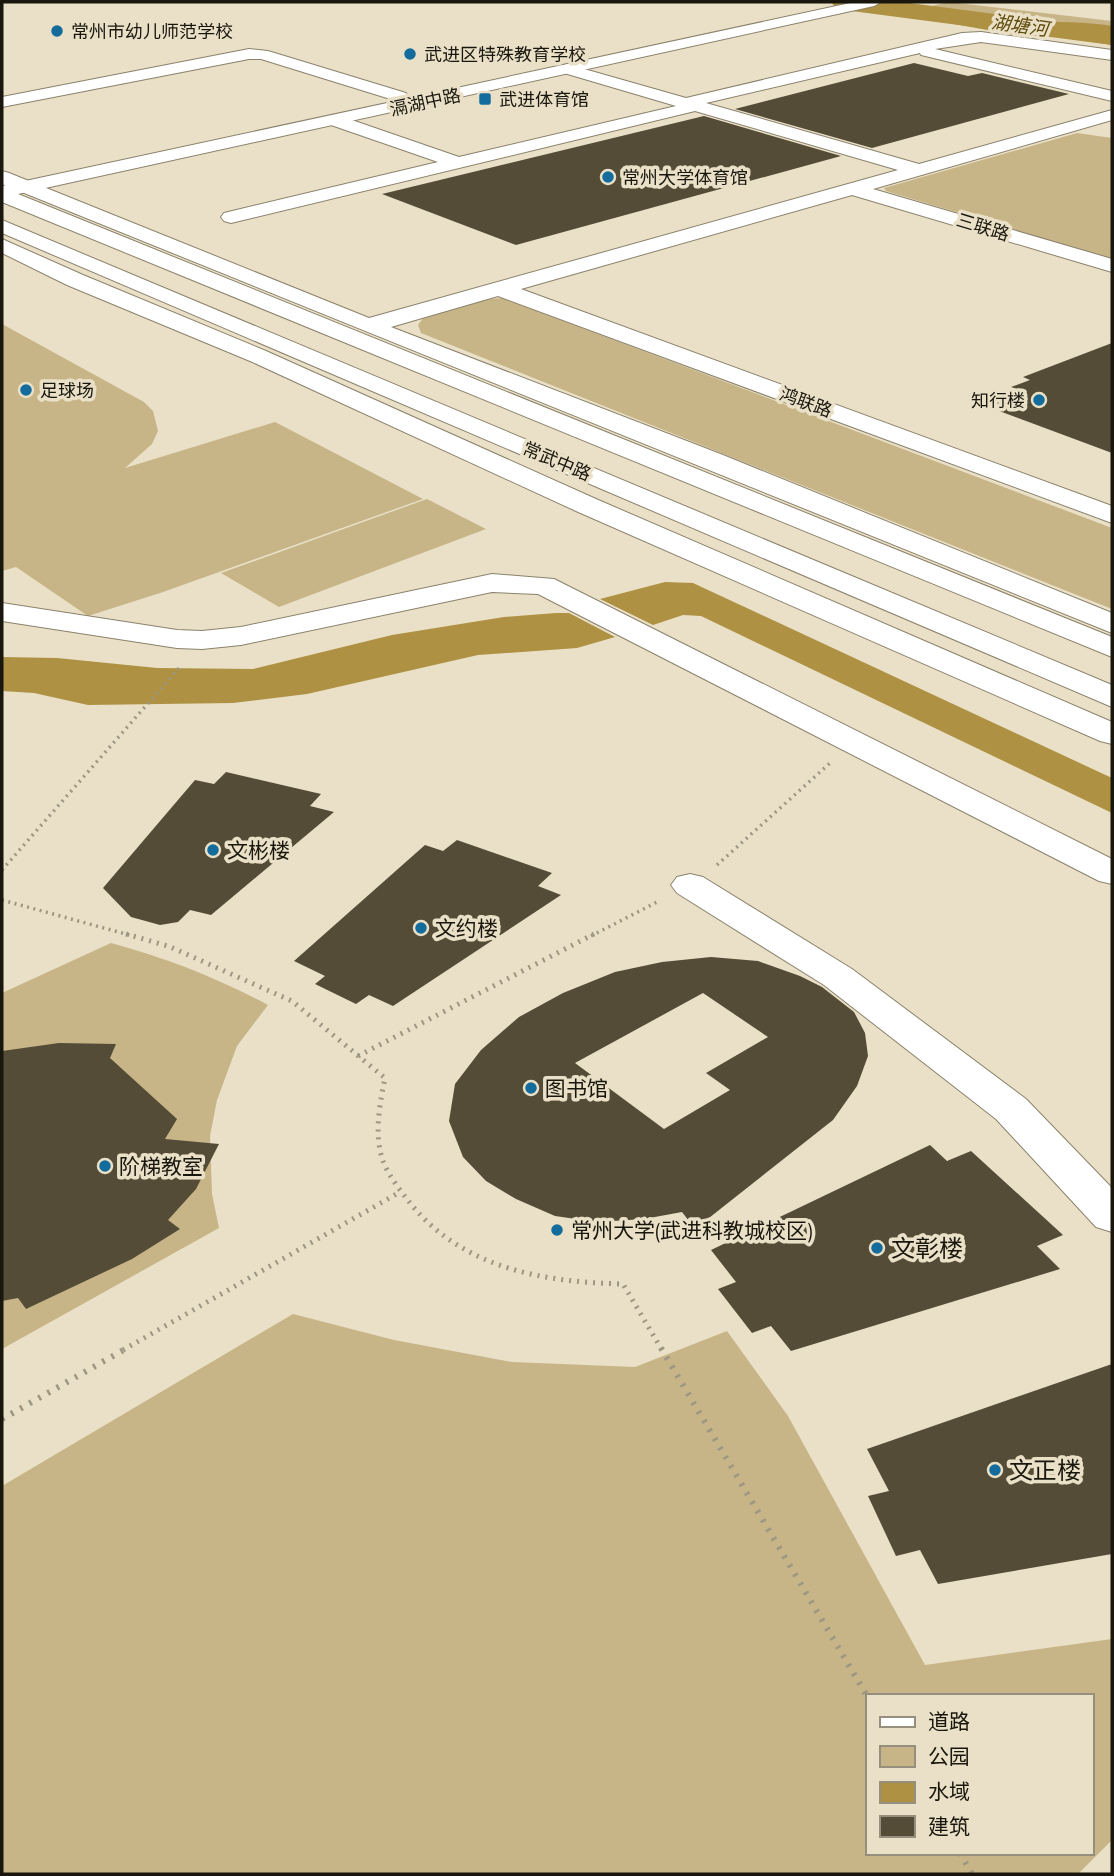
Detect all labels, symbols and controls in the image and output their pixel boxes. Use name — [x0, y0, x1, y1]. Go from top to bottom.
water label: 湖塘河 — [990, 9, 1054, 41]
place label: 常州市幼儿师范学校 — [71, 20, 233, 43]
marker: 常州市幼儿师范学校 — [49, 23, 65, 39]
place label: 武进区特殊教育学校 — [424, 43, 586, 66]
marker: 武进区特殊教育学校 — [402, 46, 418, 62]
street label: 滆湖中路 — [387, 83, 463, 121]
place label: 武进体育馆 — [499, 88, 589, 111]
marker: 武进体育馆 — [477, 91, 493, 107]
place label: 常州大学体育馆 — [622, 166, 748, 189]
marker: 常州大学体育馆 — [600, 169, 616, 185]
street label: 三联路 — [954, 208, 1012, 246]
place label: 足球场 — [40, 379, 94, 402]
marker: 足球场 — [18, 382, 34, 398]
street label: 鸿联路 — [777, 382, 835, 422]
place label: 知行楼 — [971, 389, 1025, 412]
marker: 知行楼 — [1031, 392, 1047, 408]
street label: 常武中路 — [519, 436, 595, 486]
place label: 文彬楼 — [227, 837, 290, 864]
marker: 文彬楼 — [205, 842, 221, 858]
place label: 文约楼 — [435, 915, 498, 942]
marker: 文约楼 — [413, 920, 429, 936]
place label: 图书馆 — [545, 1075, 608, 1102]
marker: 图书馆 — [523, 1080, 539, 1096]
place label: 阶梯教室 — [119, 1153, 203, 1180]
marker: 阶梯教室 — [97, 1158, 113, 1174]
place label: 常州大学(武进科教城校区) — [571, 1217, 812, 1244]
marker: 常州大学(武进科教城校区) — [549, 1222, 565, 1238]
place label: 文彰楼 — [891, 1233, 963, 1264]
marker: 文彰楼 — [869, 1240, 885, 1256]
place label: 文正楼 — [1009, 1455, 1081, 1486]
marker: 文正楼 — [987, 1462, 1003, 1478]
legend — [866, 1694, 1093, 1855]
text: 道路 — [928, 1708, 970, 1735]
text: 公园 — [928, 1743, 970, 1770]
text: 水域 — [928, 1778, 970, 1805]
text: 建筑 — [928, 1813, 970, 1840]

